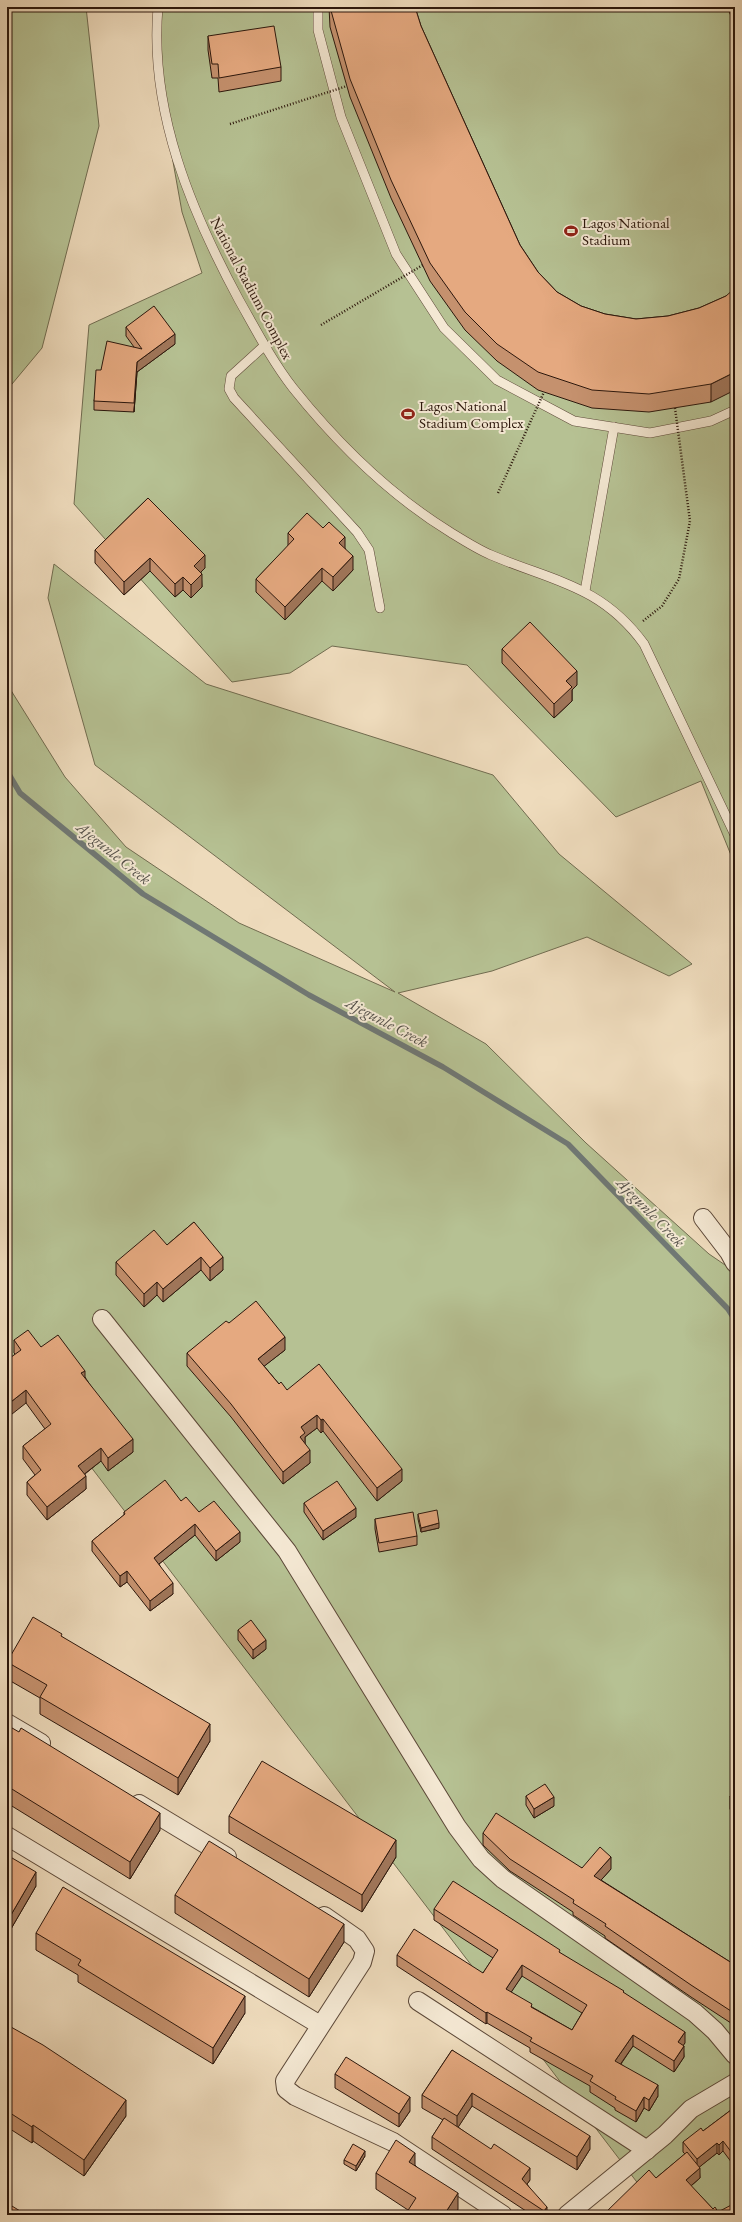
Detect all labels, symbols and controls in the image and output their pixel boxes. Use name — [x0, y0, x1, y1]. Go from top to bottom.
street label: National Stadium Complex — [206, 213, 298, 363]
place label: Lagos National Stadium — [582, 213, 670, 249]
sports icon: Lagos National Stadium — [563, 223, 579, 239]
place label: Lagos National Stadium Complex — [419, 396, 524, 432]
sports icon: Lagos National Stadium Complex — [400, 406, 416, 422]
water label: Ajegunle Creek — [72, 816, 156, 890]
water label: Ajegunle Creek — [341, 991, 432, 1053]
water label: Ajegunle Creek — [612, 1172, 690, 1252]

